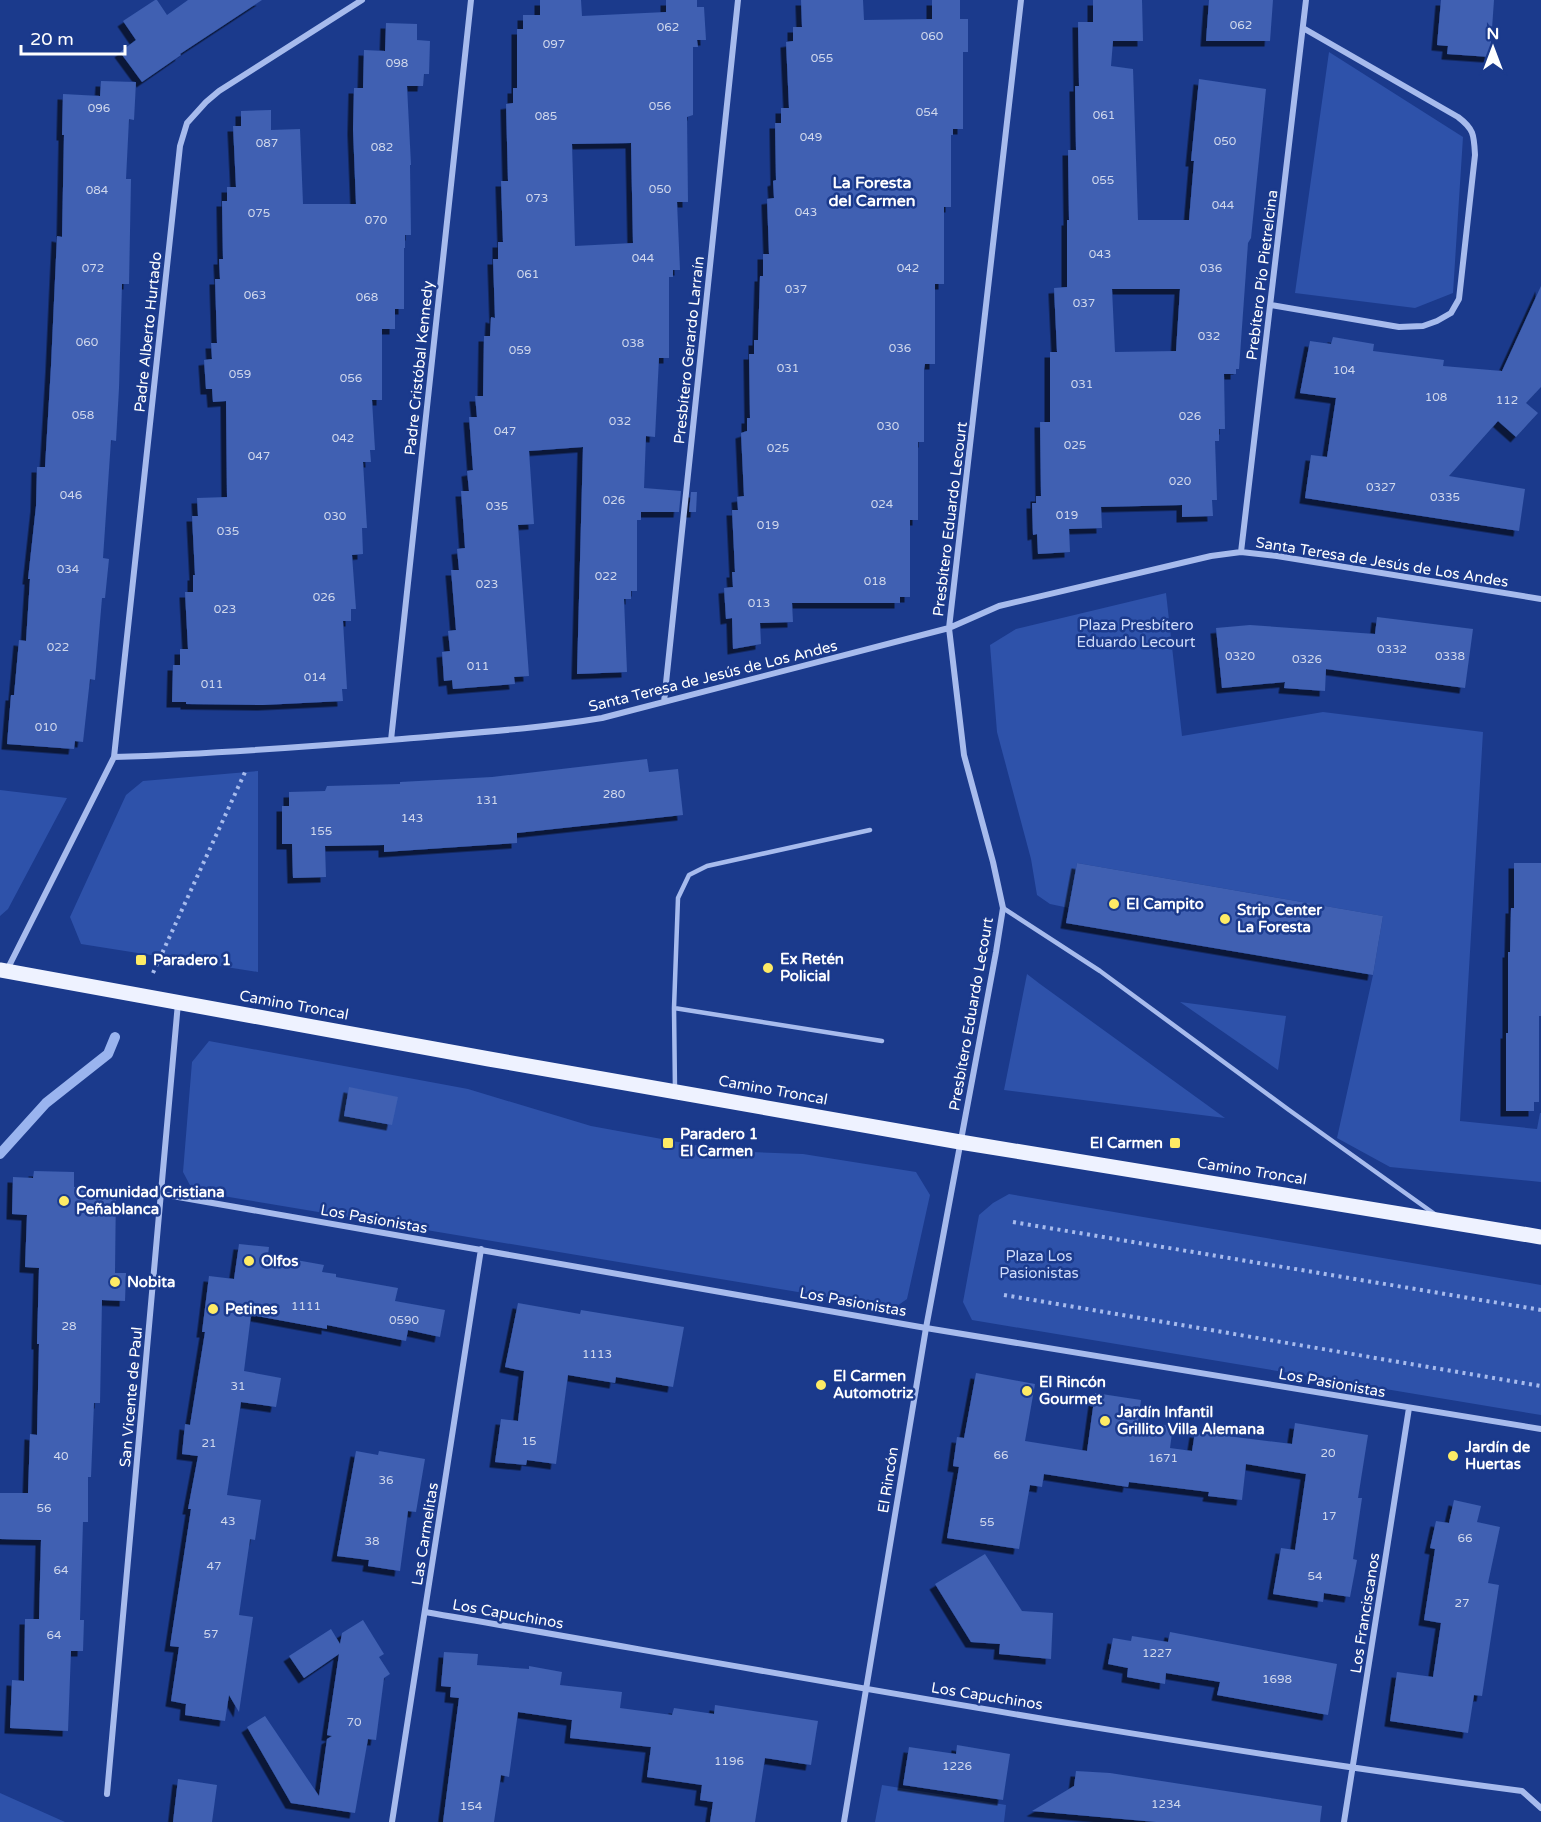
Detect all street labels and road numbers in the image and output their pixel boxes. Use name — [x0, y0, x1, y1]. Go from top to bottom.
street label: Prebítero Pío Pietrelcina — [1243, 189, 1281, 361]
street label: Padre Alberto Hurtado — [131, 251, 165, 413]
street label: Presbítero Gerardo Larraín — [670, 255, 708, 445]
street label: Padre Cristóbal Kennedy — [401, 280, 437, 456]
street label: Presbítero Eduardo Lecourt — [929, 420, 971, 617]
street label: Santa Teresa de Jesús de Los Andes — [1254, 533, 1510, 591]
street label: Santa Teresa de Jesús de Los Andes — [587, 636, 839, 716]
street label: Presbítero Eduardo Lecourt — [945, 916, 997, 1112]
street label: Camino Troncal — [238, 987, 350, 1023]
street label: Camino Troncal — [717, 1072, 829, 1108]
street label: Camino Troncal — [1196, 1153, 1308, 1189]
street label: Los Pasionistas — [319, 1201, 429, 1237]
street label: Los Pasionistas — [798, 1284, 908, 1320]
street label: San Vicente de Paul — [116, 1326, 146, 1468]
street label: Los Pasionistas — [1277, 1365, 1387, 1401]
street label: El Rincón — [874, 1446, 902, 1514]
street label: Las Carmelitas — [408, 1481, 442, 1587]
street label: Los Franciscanos — [1347, 1551, 1383, 1675]
street label: Los Capuchinos — [451, 1595, 565, 1633]
street label: Los Capuchinos — [930, 1678, 1044, 1714]

